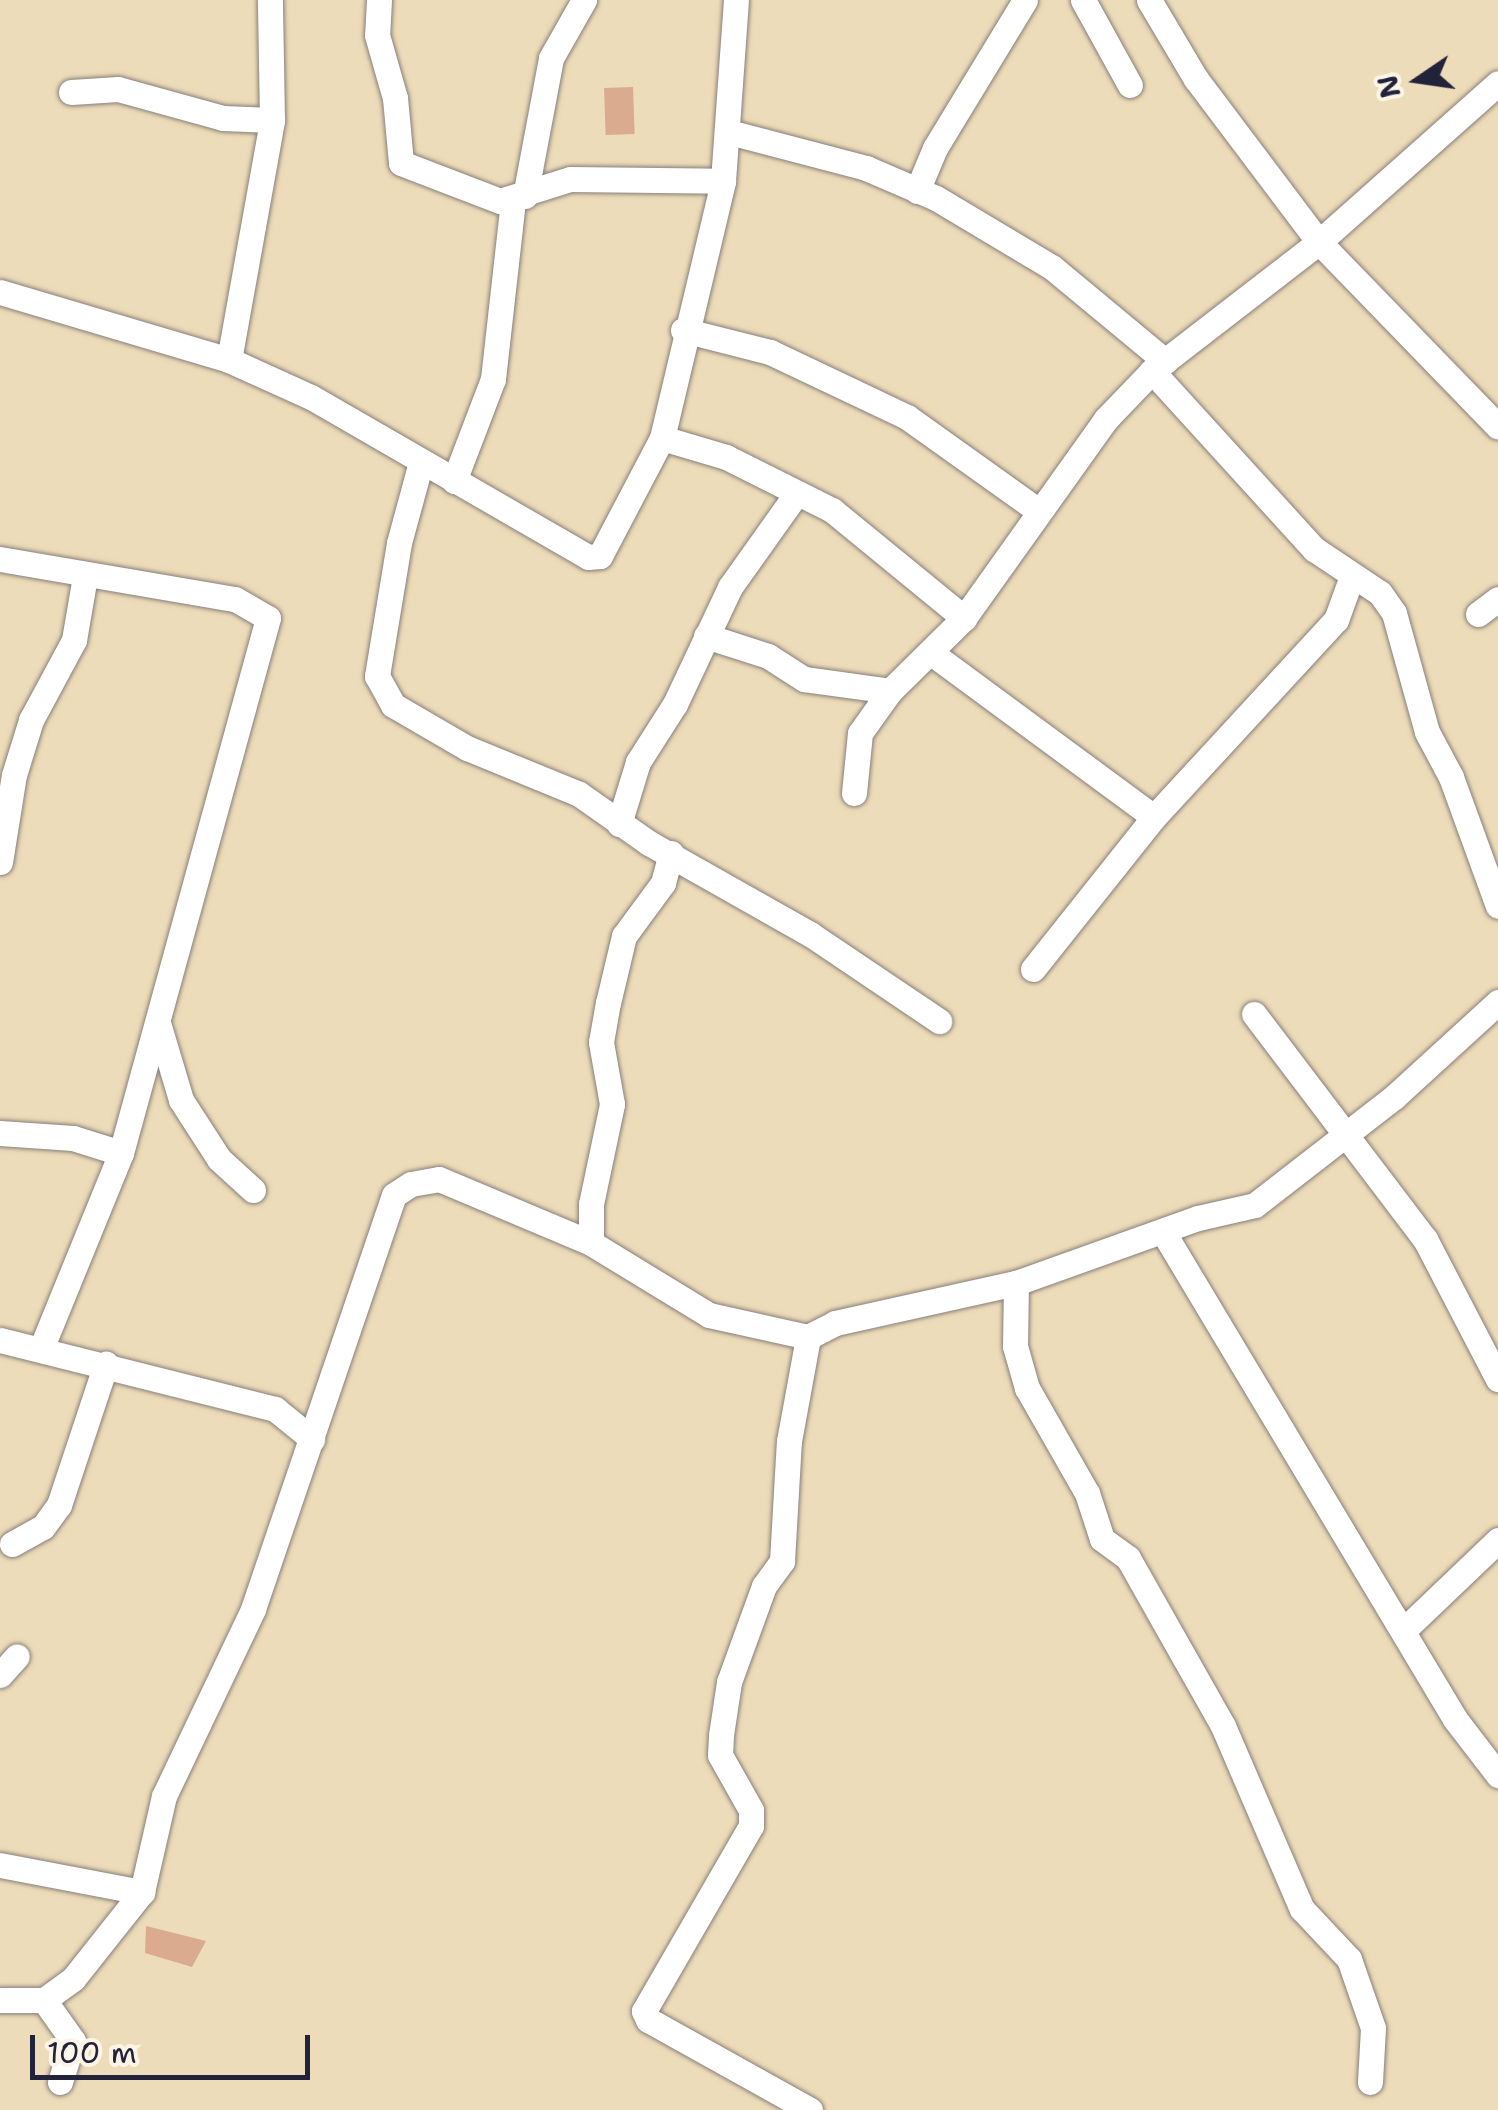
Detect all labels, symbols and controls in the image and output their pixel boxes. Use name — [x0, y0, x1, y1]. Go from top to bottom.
north arrow — [1368, 30, 1468, 130]
text: N — [1368, 72, 1410, 102]
scale bar — [35, 2015, 315, 2077]
text: 100 m — [47, 2032, 137, 2073]

